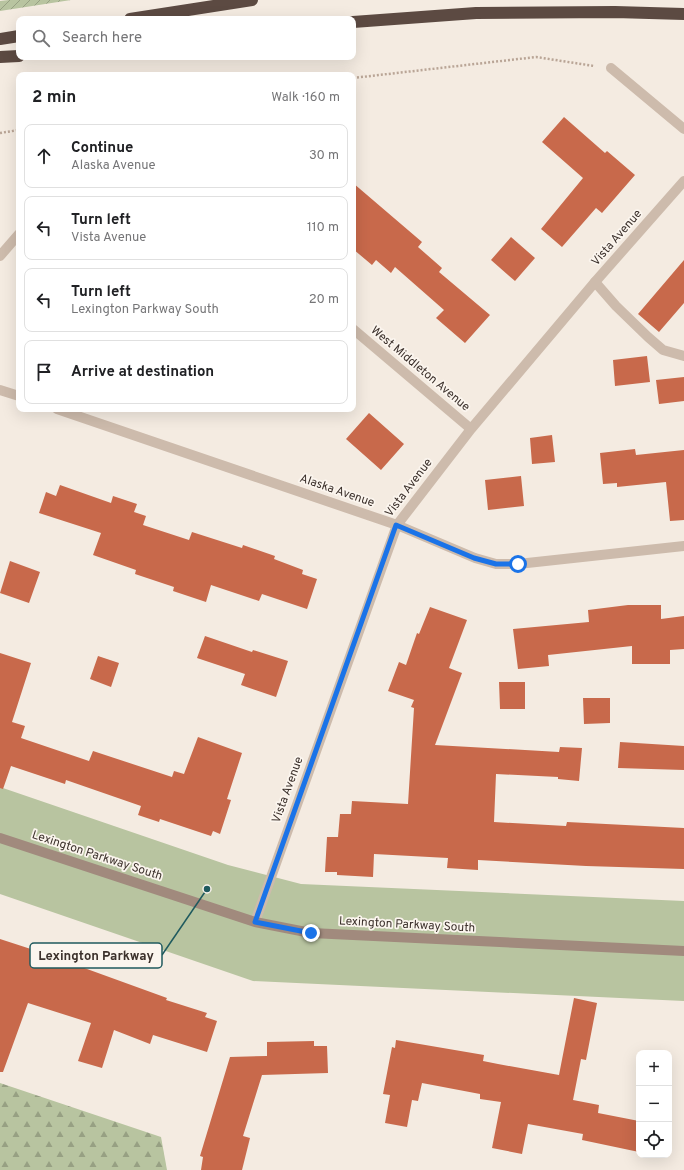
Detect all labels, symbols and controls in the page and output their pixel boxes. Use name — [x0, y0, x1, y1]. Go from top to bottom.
search box — [16, 16, 356, 60]
icon: search — [30, 27, 52, 49]
text: Search here — [62, 29, 142, 48]
text: 2 min — [32, 87, 76, 109]
text: Walk · 160 m — [271, 90, 340, 106]
text: Continue — [71, 139, 133, 158]
icon: ahead — [33, 145, 55, 167]
text: 30 m — [309, 148, 339, 164]
text: Alaska Avenue — [71, 158, 156, 174]
street label: Vista Avenue — [588, 206, 646, 270]
text: Turn left — [71, 211, 131, 230]
icon: left — [33, 217, 55, 239]
text: 110 m — [307, 220, 339, 236]
text: Vista Avenue — [71, 230, 146, 246]
text: Turn left — [71, 283, 131, 302]
icon: left — [33, 289, 55, 311]
text: 20 m — [309, 292, 339, 308]
text: Lexington Parkway South — [71, 302, 219, 318]
street label: West Middleton Avenue — [367, 323, 473, 415]
icon: arrive — [33, 361, 55, 383]
text: Arrive at destination — [71, 363, 214, 382]
street label: Vista Avenue — [382, 455, 436, 521]
street label: Alaska Avenue — [297, 471, 377, 511]
route start — [509, 555, 527, 573]
street label: Vista Avenue — [269, 755, 307, 825]
street label: Lexington Parkway South — [30, 827, 164, 885]
street label: Lexington Parkway South — [338, 913, 476, 937]
route end — [302, 924, 320, 942]
callout: Lexington Parkway — [30, 943, 162, 968]
text: Lexington Parkway — [38, 949, 154, 965]
map controls — [636, 1050, 672, 1158]
button: + — [636, 1050, 672, 1086]
button: − — [636, 1086, 672, 1122]
button: locate — [636, 1122, 672, 1158]

